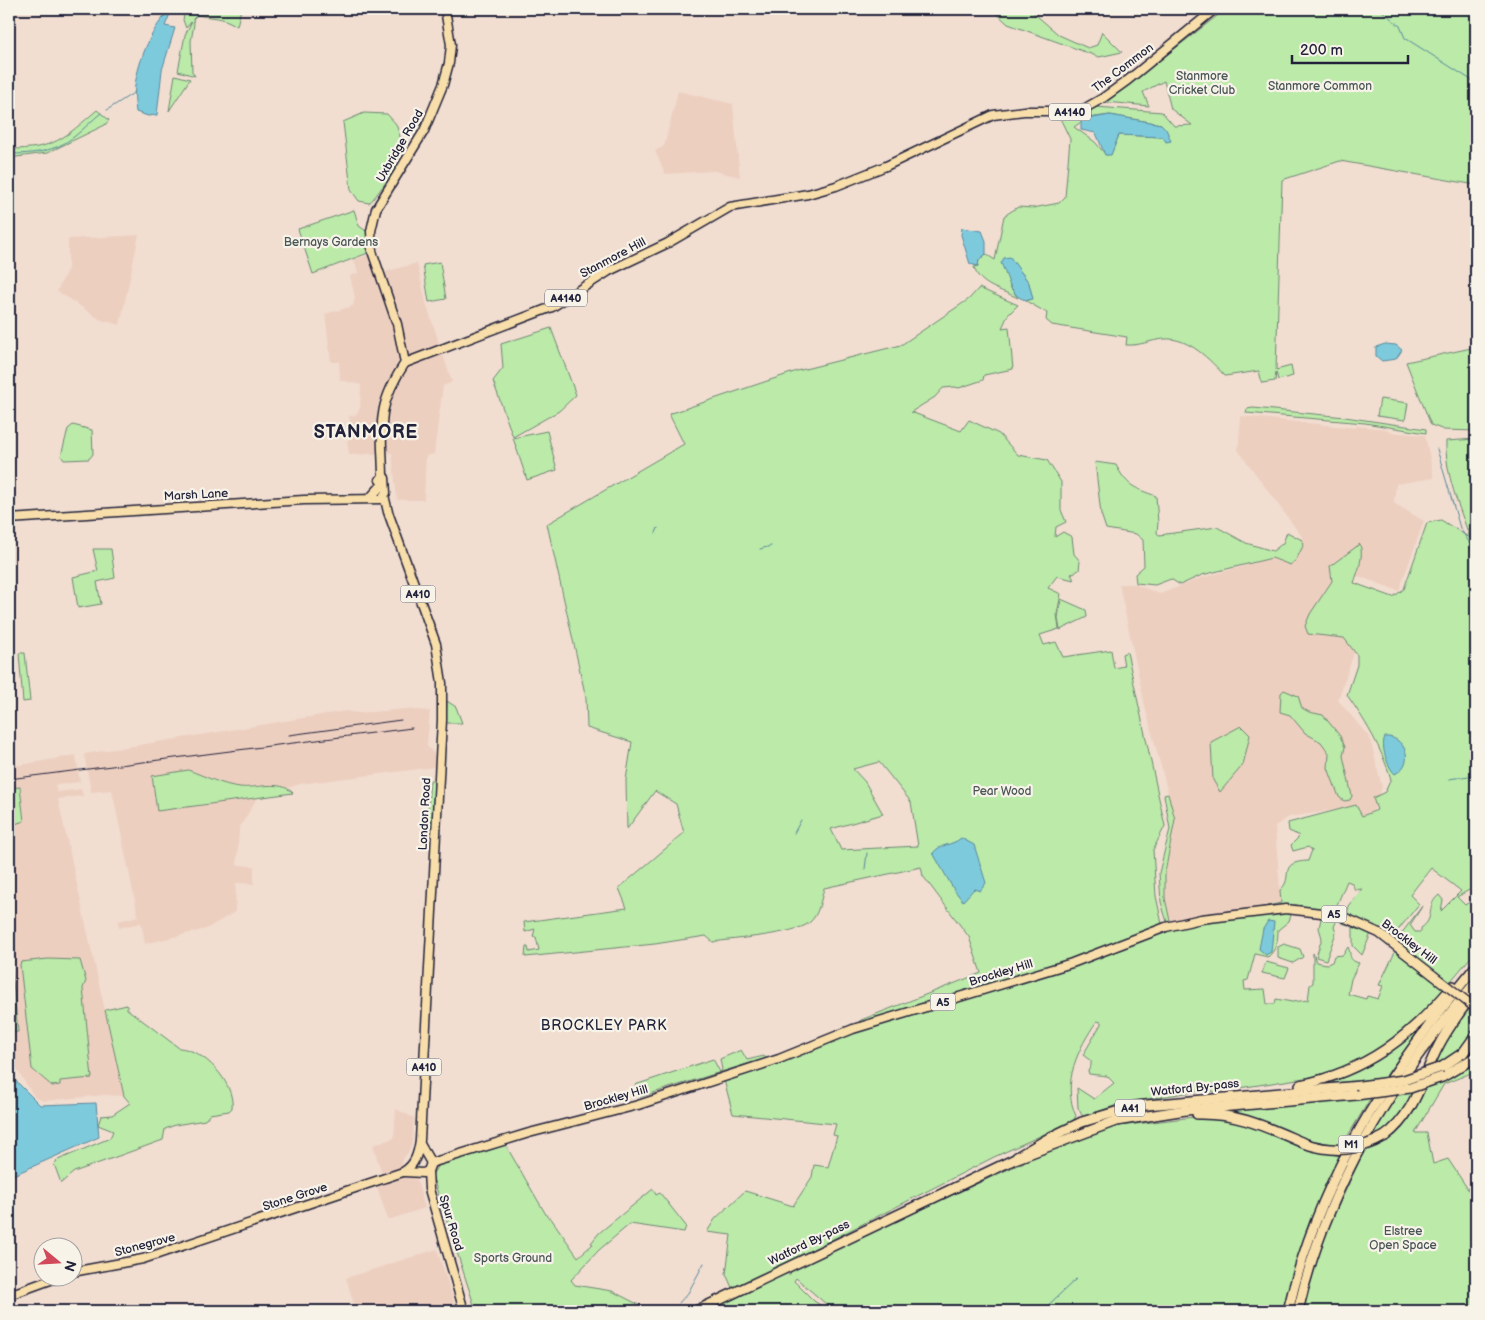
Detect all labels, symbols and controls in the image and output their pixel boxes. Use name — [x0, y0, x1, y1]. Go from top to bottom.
scale bar — [1292, 32, 1409, 64]
street label: The Common — [1089, 40, 1157, 96]
text: 200 m — [1300, 41, 1343, 60]
park label: Stanmore Cricket Club — [1169, 69, 1235, 98]
park label: Stanmore Common — [1268, 79, 1372, 94]
road number: A4140 — [1049, 104, 1091, 120]
street label: Uxbridge Road — [373, 107, 427, 185]
street label: Stanmore Hill — [578, 234, 648, 282]
park label: Bernays Gardens — [284, 235, 378, 250]
road number: A4140 — [545, 290, 587, 306]
district label: STANMORE — [314, 422, 418, 443]
street label: Marsh Lane — [163, 486, 229, 504]
road number: A410 — [400, 586, 436, 602]
street label: London Road — [416, 777, 434, 851]
park label: Pear Wood — [973, 784, 1032, 799]
road number: A5 — [1322, 906, 1346, 922]
street label: Brockley Hill — [1378, 916, 1440, 968]
street label: Brockley Hill — [967, 956, 1035, 990]
road number: A5 — [930, 994, 956, 1010]
district label: BROCKLEY PARK — [541, 1017, 667, 1034]
road number: A410 — [406, 1058, 442, 1076]
street label: Watford By-pass — [1150, 1076, 1240, 1100]
street label: Brockley Hill — [582, 1082, 650, 1114]
road number: A41 — [1115, 1100, 1145, 1116]
road number: M1 — [1338, 1136, 1364, 1152]
street label: Stone Grove — [261, 1179, 329, 1215]
street label: Spur Road — [435, 1193, 467, 1253]
street label: Watford By-pass — [766, 1217, 852, 1269]
park label: Elstree Open Space — [1369, 1224, 1437, 1253]
street label: Stonegrove — [113, 1230, 177, 1260]
north arrow — [32, 1238, 82, 1288]
park label: Sports Ground — [474, 1251, 552, 1266]
text: N — [60, 1258, 80, 1273]

